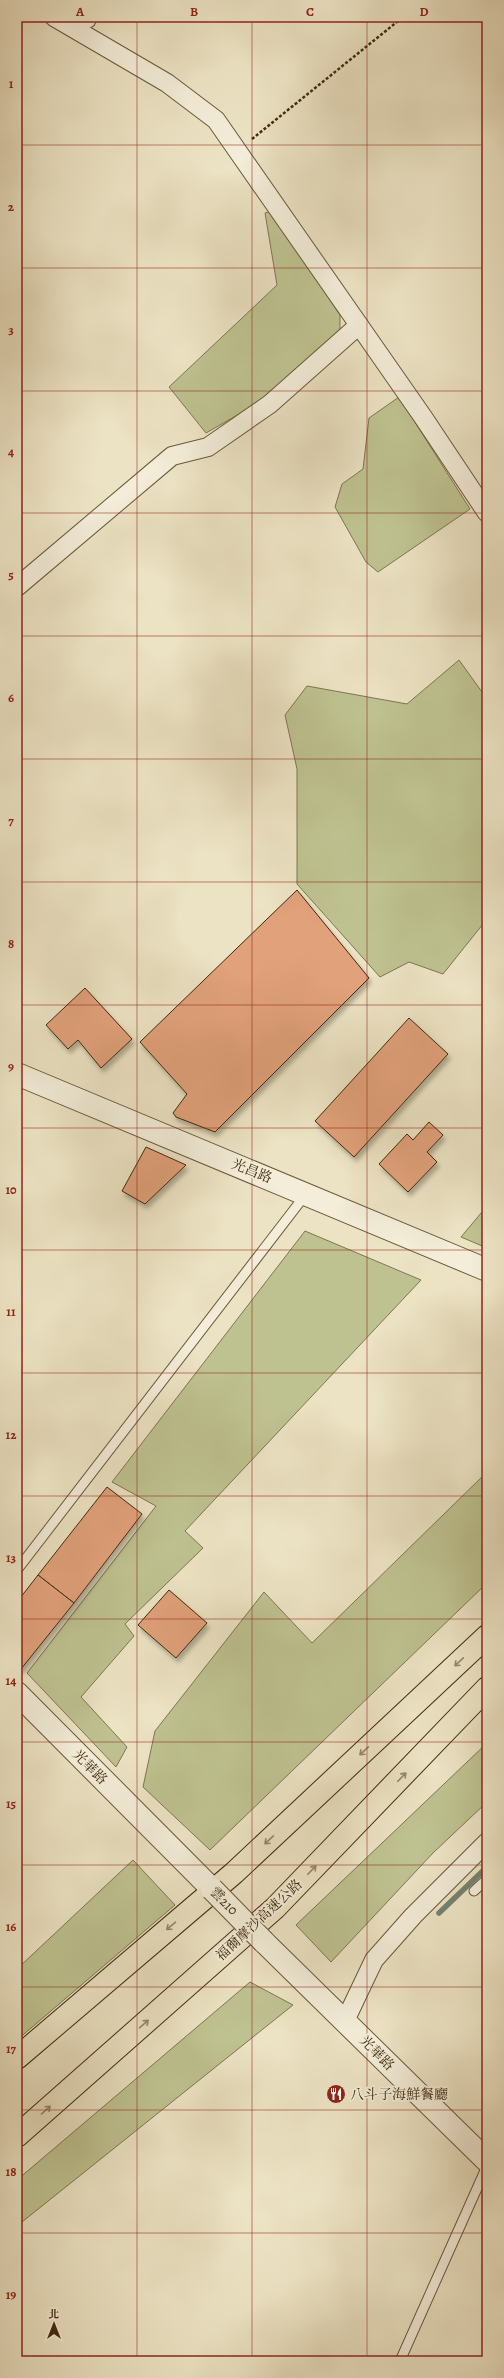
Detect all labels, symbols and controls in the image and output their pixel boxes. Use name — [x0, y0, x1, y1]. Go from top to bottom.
text: A — [75, 3, 85, 20]
text: B — [190, 3, 198, 20]
text: C — [306, 3, 314, 20]
text: D — [419, 3, 429, 20]
text: 1 — [9, 75, 14, 92]
text: 2 — [8, 198, 15, 215]
text: 3 — [8, 321, 14, 338]
text: 4 — [8, 443, 14, 460]
text: 5 — [8, 566, 14, 583]
text: 6 — [8, 689, 14, 706]
text: 7 — [8, 812, 14, 829]
text: 8 — [8, 935, 14, 952]
text: 9 — [8, 1058, 14, 1075]
street label: 光昌路 — [229, 1154, 275, 1188]
text: 10 — [5, 1181, 17, 1198]
text: 11 — [6, 1303, 16, 1320]
text: 12 — [6, 1426, 17, 1443]
text: 13 — [6, 1549, 17, 1566]
one-way arrow — [453, 1658, 464, 1667]
text: 14 — [6, 1672, 16, 1689]
street label: 光華路 — [68, 1745, 112, 1789]
one-way arrow — [359, 1747, 369, 1756]
one-way arrow — [397, 1772, 407, 1782]
text: 15 — [6, 1795, 17, 1812]
one-way arrow — [264, 1835, 274, 1845]
one-way arrow — [307, 1865, 317, 1875]
street label: 福爾摩沙高速公路 — [212, 1875, 306, 1965]
street label: 雲210 — [206, 1883, 242, 1919]
text: 16 — [6, 1918, 16, 1935]
one-way arrow — [166, 1922, 177, 1931]
one-way arrow — [138, 2020, 149, 2029]
street label: 光華路 — [355, 2031, 399, 2075]
text: 17 — [6, 2040, 17, 2057]
restaurant icon: 八斗子海鮮餐廳 — [325, 2083, 347, 2105]
place label: 八斗子海鮮餐廳 — [350, 2085, 448, 2104]
one-way arrow — [41, 2106, 51, 2115]
text: 18 — [6, 2163, 16, 2180]
text: 19 — [6, 2286, 16, 2303]
north arrow — [34, 2304, 74, 2344]
text: 北 — [49, 2307, 60, 2322]

